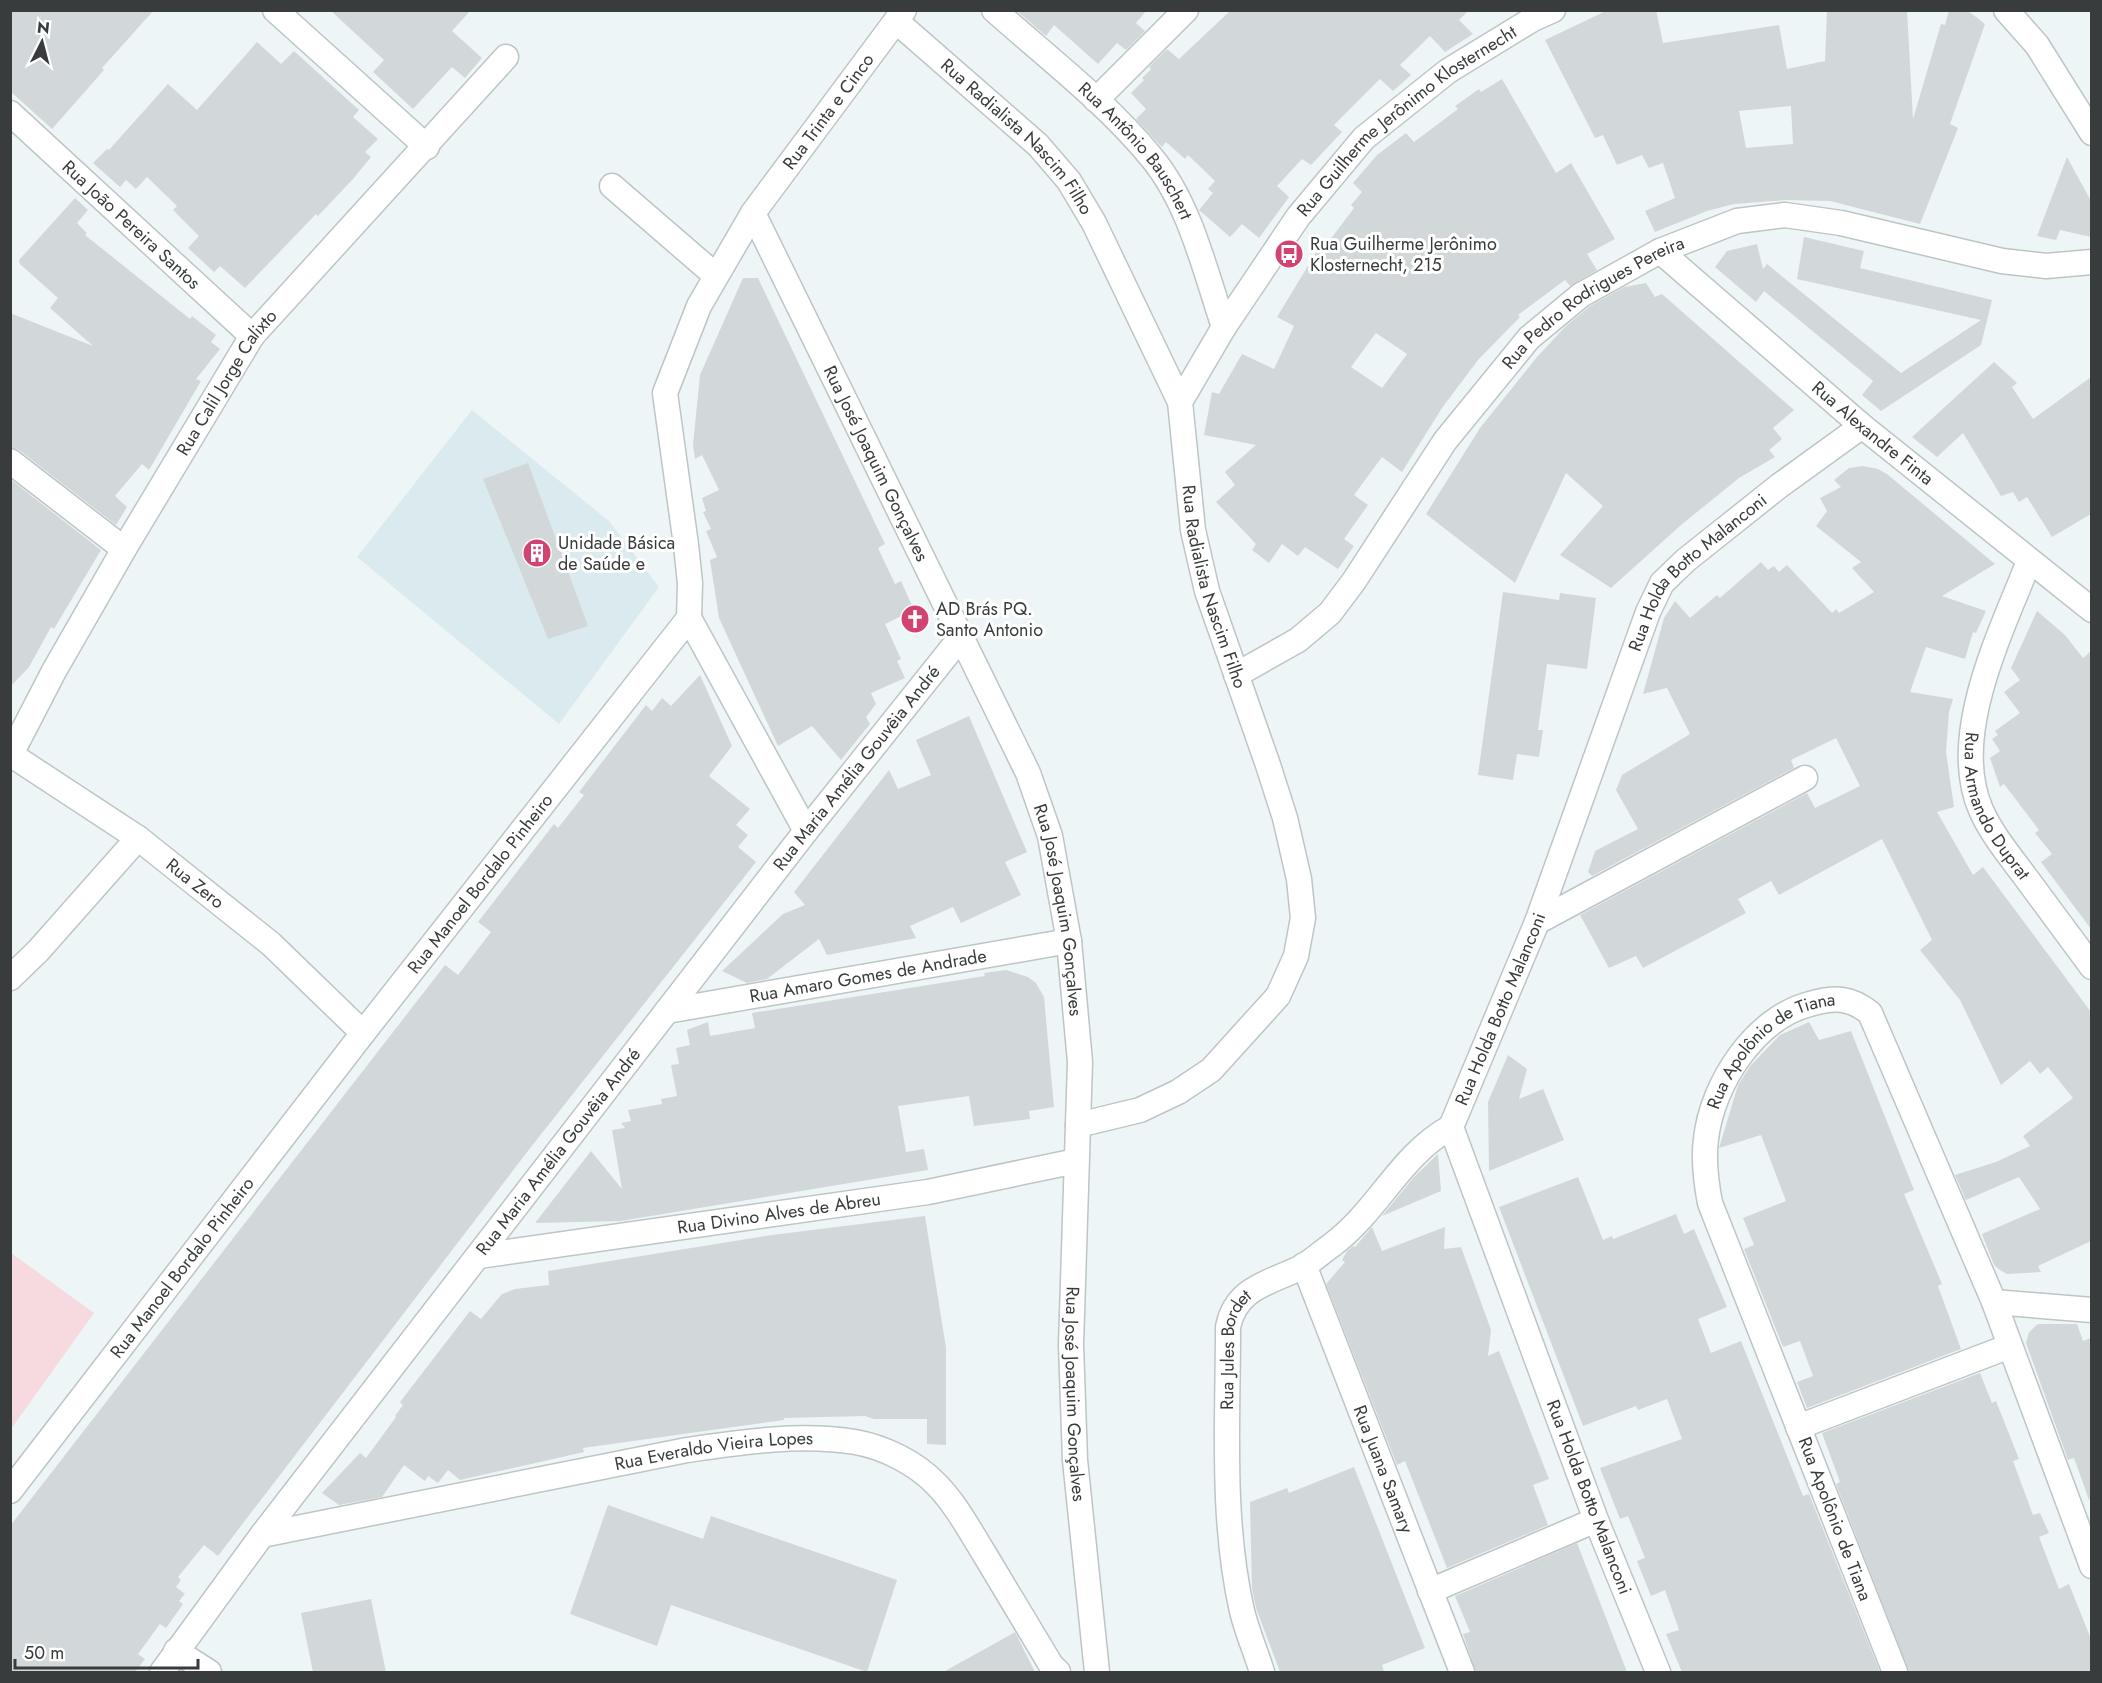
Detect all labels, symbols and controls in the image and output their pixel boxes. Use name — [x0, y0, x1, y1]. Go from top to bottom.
north arrow — [12, 12, 72, 72]
text: N — [36, 15, 51, 40]
street label: Rua Guilherme Jerônimo Klosternecht — [1291, 19, 1522, 222]
street label: Rua Trinta e Cinco — [777, 48, 880, 175]
street label: Rua Radialista Nascim Filho — [935, 53, 1099, 220]
street label: Rua Antônio Bauschert — [1072, 76, 1199, 224]
street label: Rua João Pereira Santos — [56, 154, 206, 295]
street label: Rua Pedro Rodrigues Pereira — [1496, 230, 1688, 375]
place label: Rua Guilherme Jerônimo Klosternecht, 215 — [1310, 231, 1497, 278]
bus stop icon: Rua Guilherme Jerônimo Klosternecht, 215 — [1273, 238, 1305, 270]
street label: Rua Calil Jorge Calixto — [170, 304, 283, 461]
street label: Rua José Joaquim Gonçalves — [817, 361, 935, 566]
street label: Rua Alexandre Finta — [1806, 375, 1939, 491]
street label: Rua Radialista Nascim Filho — [1175, 484, 1253, 692]
street label: Rua Holda Botto Malanconi — [1622, 487, 1773, 655]
place label: Unidade Básica de Saúde e — [558, 530, 675, 577]
building icon: Unidade Básica de Saúde e — [521, 537, 553, 569]
place label: AD Brás PQ. Santo Antonio — [936, 596, 1043, 643]
church icon: AD Brás PQ. Santo Antonio — [899, 603, 931, 635]
street label: Rua Maria Amélia Gouvêia André — [767, 660, 946, 876]
street label: Rua Armando Duprat — [1958, 731, 2037, 886]
street label: Rua Manoel Bordalo Pinheiro — [401, 788, 559, 979]
street label: Rua José Joaquim Gonçalves — [1027, 800, 1089, 1017]
street label: Rua Zero — [160, 852, 230, 915]
street label: Rua Holda Botto Malanconi — [1449, 909, 1552, 1109]
street label: Rua Amaro Gomes de Andrade — [747, 943, 988, 1009]
street label: Rua Apolônio de Tiana — [1700, 986, 1836, 1113]
street label: Rua Maria Amélia Gouvêia André — [470, 1043, 647, 1261]
street label: Rua Manoel Bordalo Pinheiro — [104, 1171, 260, 1364]
street label: Rua Divino Alves de Abreu — [676, 1186, 882, 1241]
street label: Rua Jules Bordet — [1214, 1283, 1257, 1410]
street label: Rua José Joaquim Gonçalves — [1058, 1286, 1092, 1503]
street label: Rua Holda Botto Malanconi — [1540, 1396, 1638, 1598]
street label: Rua Juana Samary — [1347, 1401, 1420, 1537]
street label: Rua Everaldo Vieira Lopes — [612, 1425, 813, 1477]
street label: Rua Apolônio de Tiana — [1792, 1433, 1878, 1605]
scale bar — [15, 1632, 198, 1670]
text: 50 m — [24, 1640, 64, 1666]

